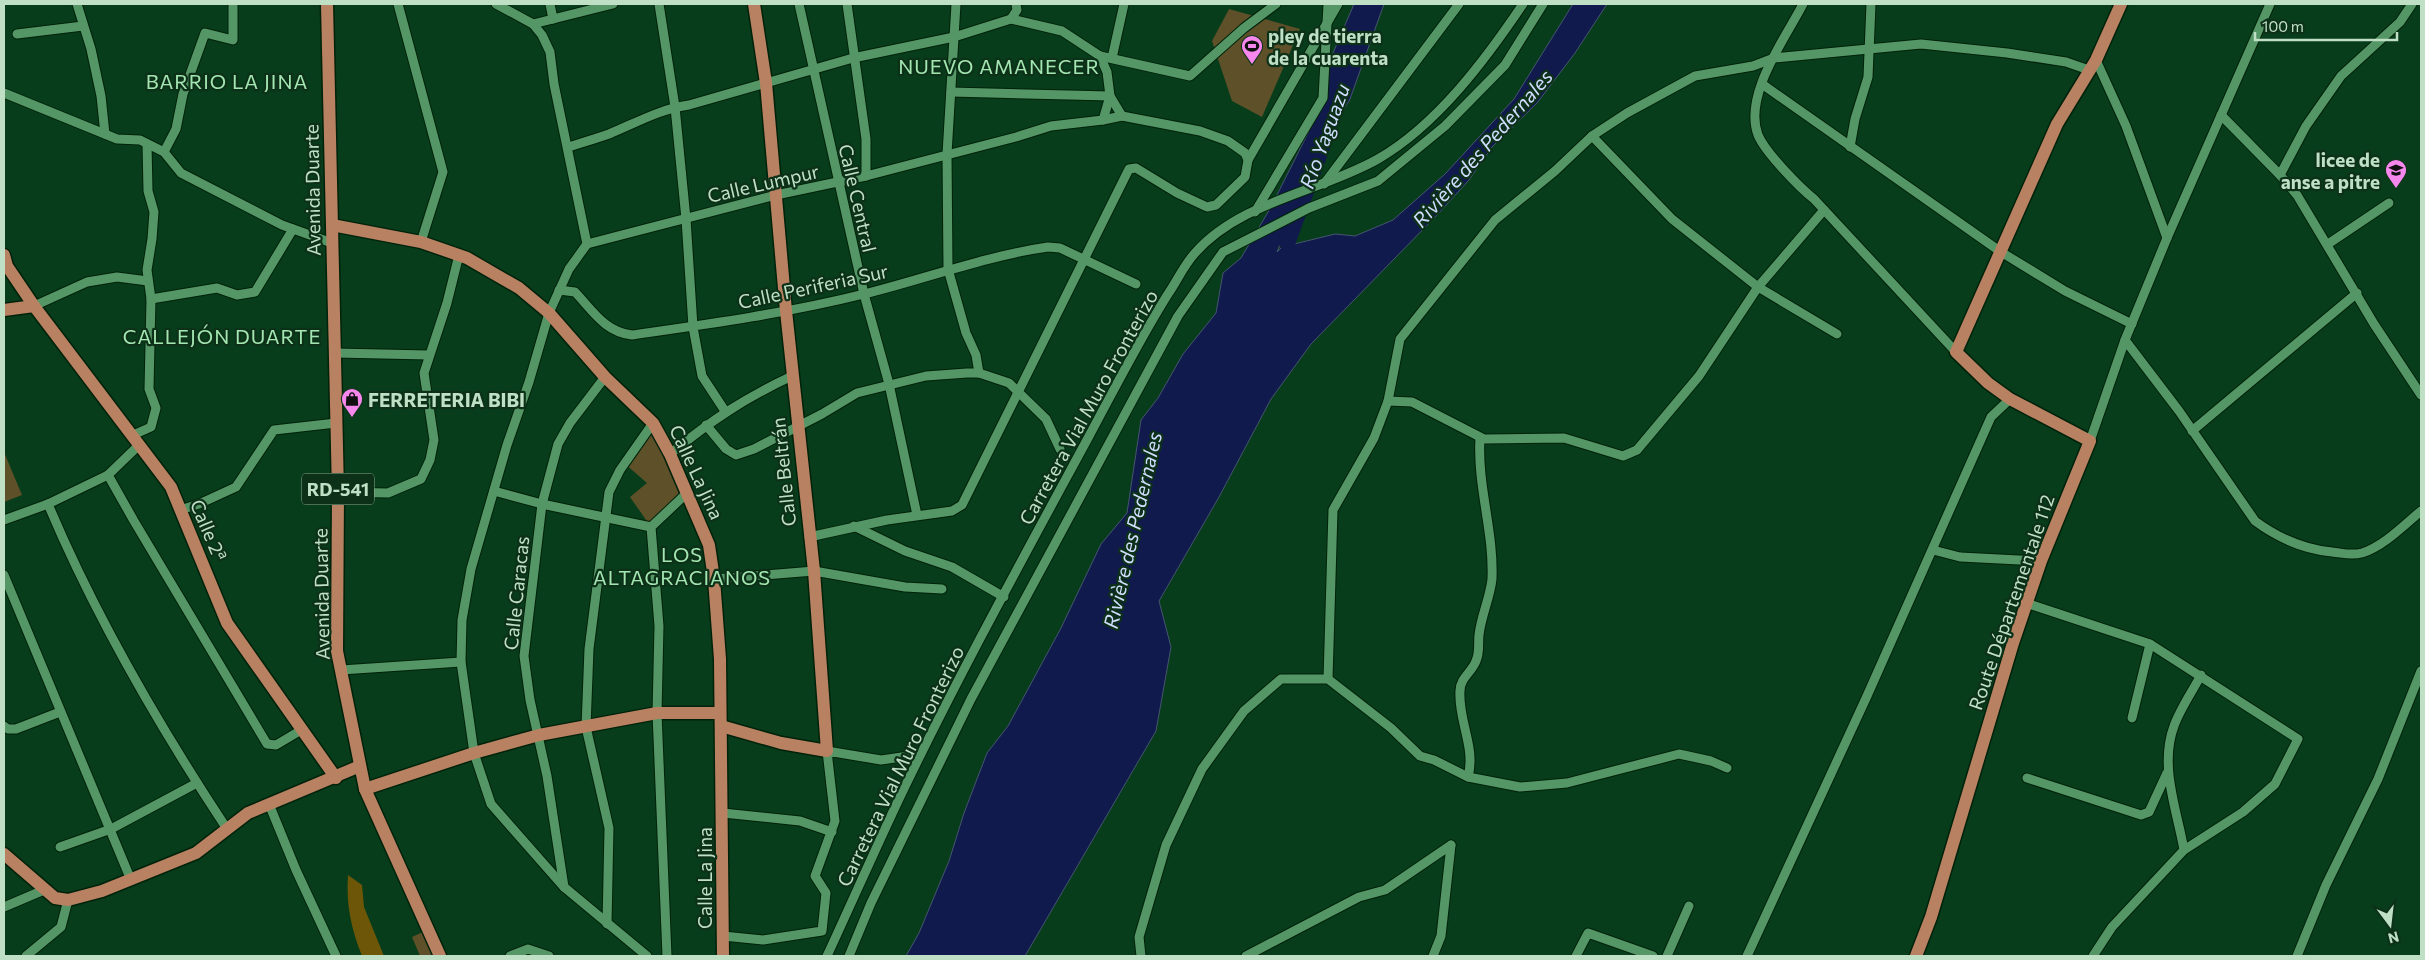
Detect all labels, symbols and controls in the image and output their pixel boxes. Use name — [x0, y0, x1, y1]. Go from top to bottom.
scale bar — [2255, 10, 2398, 42]
text: 100 m — [2262, 17, 2304, 35]
place label: pley de tierra de la cuarenta — [1268, 24, 1388, 69]
sports icon: pley de tierra de la cuarenta — [1240, 34, 1264, 65]
district label: NUEVO AMANECER — [898, 54, 1100, 78]
water label: Rivière des Pedernales — [1407, 64, 1557, 232]
district label: BARRIO LA JINA — [146, 69, 308, 93]
water label: Río Yaguazu — [1294, 80, 1354, 192]
street label: Avenida Duarte — [299, 124, 325, 256]
street label: Calle Central — [834, 142, 882, 254]
place label: licee de anse a pitre — [2281, 148, 2380, 193]
school or university icon: licee de anse a pitre — [2384, 158, 2408, 189]
street label: Calle Lumpur — [705, 159, 821, 207]
street label: Calle Periferia Sur — [736, 259, 891, 313]
street label: Carretera Vial Muro Fronterizo — [1014, 286, 1162, 528]
district label: CALLEJÓN DUARTE — [123, 324, 321, 348]
shop icon: FERRETERIA BIBI — [340, 387, 364, 418]
place label: FERRETERIA BIBI — [368, 388, 525, 411]
street label: Calle Beltrán — [766, 416, 800, 528]
street label: Calle La Jina — [665, 421, 729, 523]
water label: Rivière des Pedernales — [1098, 429, 1166, 631]
road number: RD-541 — [302, 474, 374, 504]
street label: Route Départementale 112 — [1963, 491, 2059, 713]
street label: Calle 2ª — [186, 496, 232, 564]
street label: Avenida Duarte — [308, 528, 334, 660]
street label: Calle Caracas — [499, 535, 533, 651]
district label: LOS ALTAGRACIANOS — [593, 542, 771, 589]
street label: Carretera Vial Muro Fronterizo — [832, 642, 968, 890]
street label: Calle La Jina — [693, 827, 716, 929]
north arrow — [2365, 900, 2415, 950]
text: N — [2386, 928, 2401, 948]

